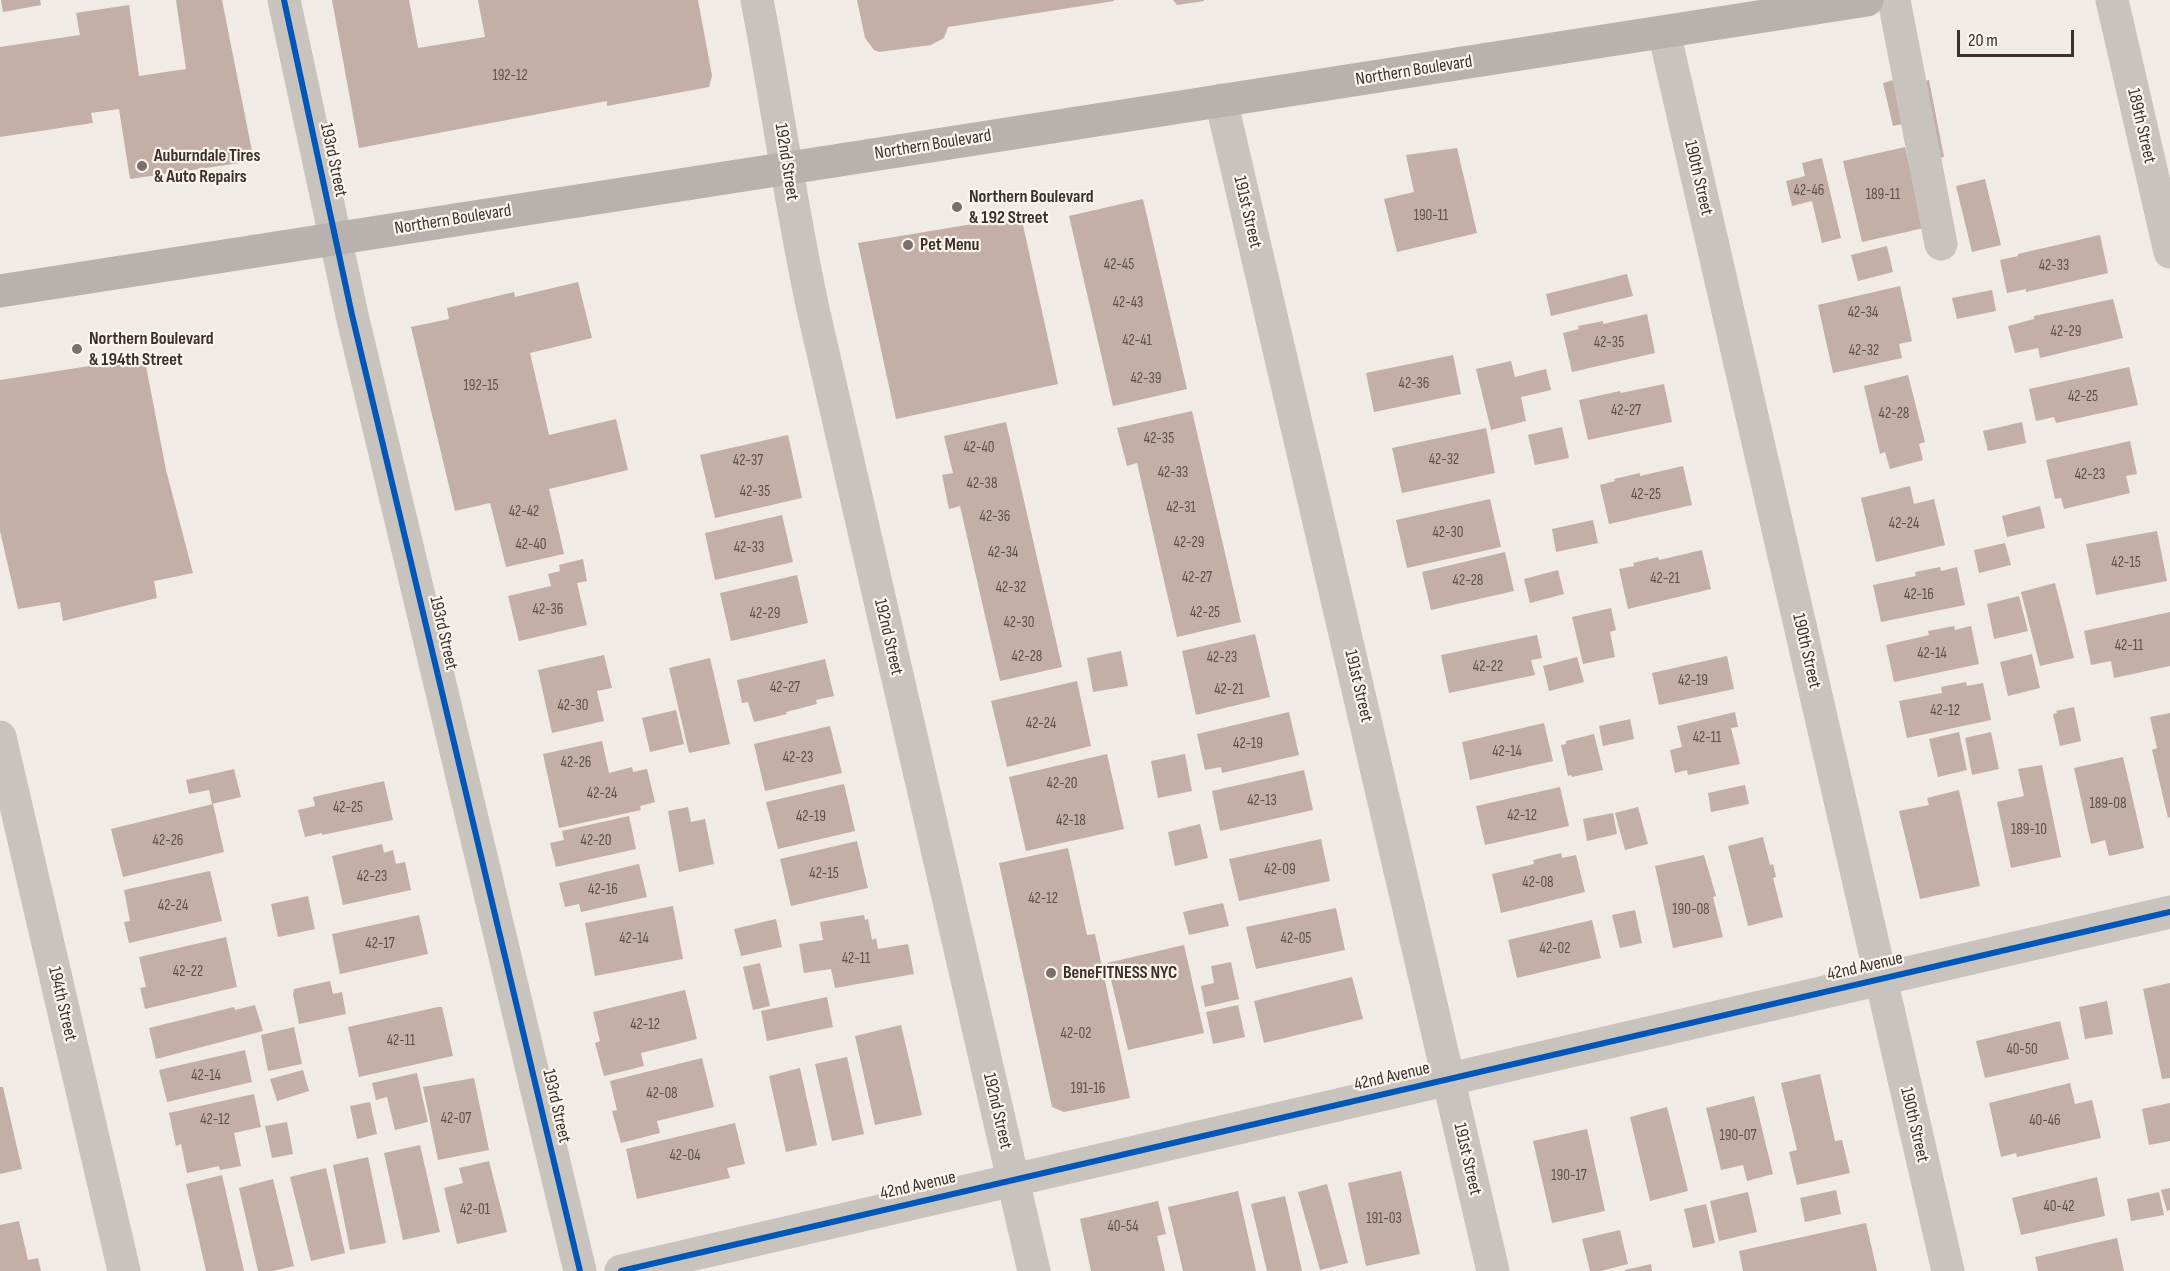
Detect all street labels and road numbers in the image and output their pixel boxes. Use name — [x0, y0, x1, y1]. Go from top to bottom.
street label: Northern Boulevard — [1354, 51, 1474, 91]
street label: 189th Street — [2122, 86, 2160, 166]
street label: 193rd Street — [315, 121, 351, 199]
street label: 192nd Street — [769, 122, 803, 202]
street label: Northern Boulevard — [873, 125, 993, 165]
street label: 190th Street — [1679, 138, 1717, 218]
street label: 191st Street — [1228, 174, 1266, 250]
street label: Northern Boulevard — [393, 200, 513, 240]
street label: 193rd Street — [424, 594, 462, 672]
street label: 192nd Street — [869, 597, 907, 677]
street label: 190th Street — [1787, 611, 1825, 691]
street label: 191st Street — [1339, 648, 1377, 724]
street label: 42nd Avenue — [1825, 948, 1905, 986]
street label: 194th Street — [43, 965, 81, 1043]
street label: 42nd Avenue — [1352, 1058, 1432, 1096]
street label: 193rd Street — [537, 1067, 575, 1145]
street label: 192nd Street — [978, 1071, 1016, 1151]
street label: 190th Street — [1895, 1085, 1933, 1165]
street label: 191st Street — [1448, 1121, 1486, 1197]
street label: 42nd Avenue — [878, 1167, 958, 1205]

